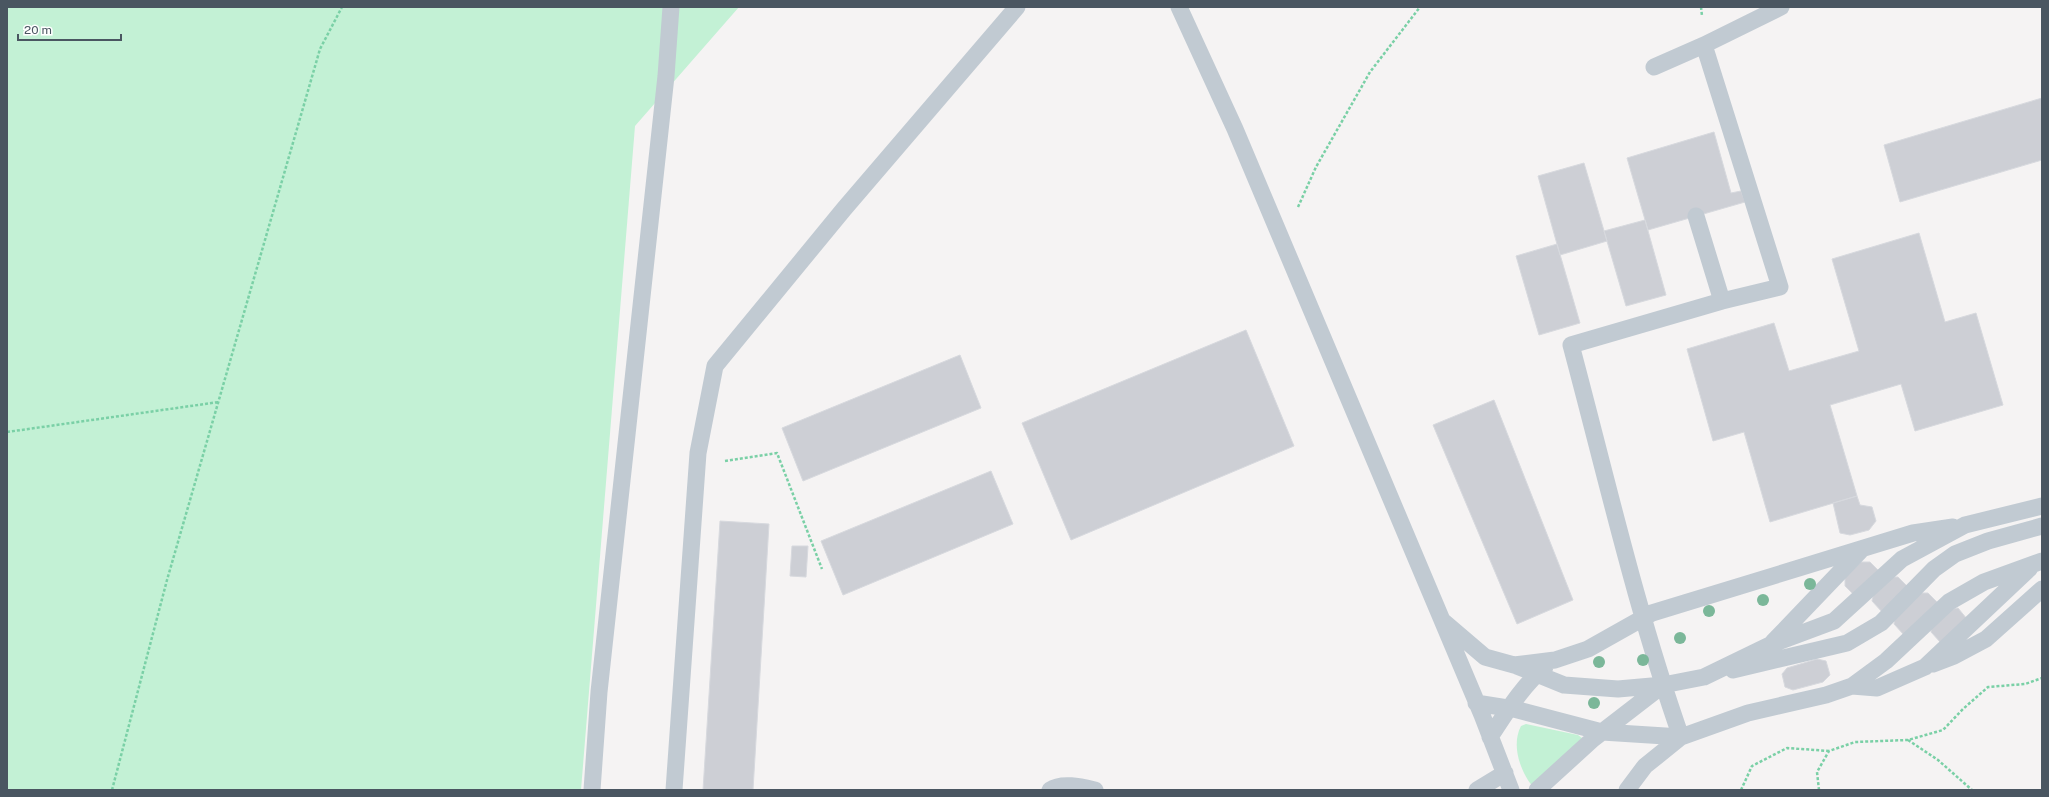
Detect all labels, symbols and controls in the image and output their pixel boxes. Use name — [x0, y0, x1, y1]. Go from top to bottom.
scale bar — [18, 16, 121, 42]
text: 20 m — [24, 23, 52, 37]

